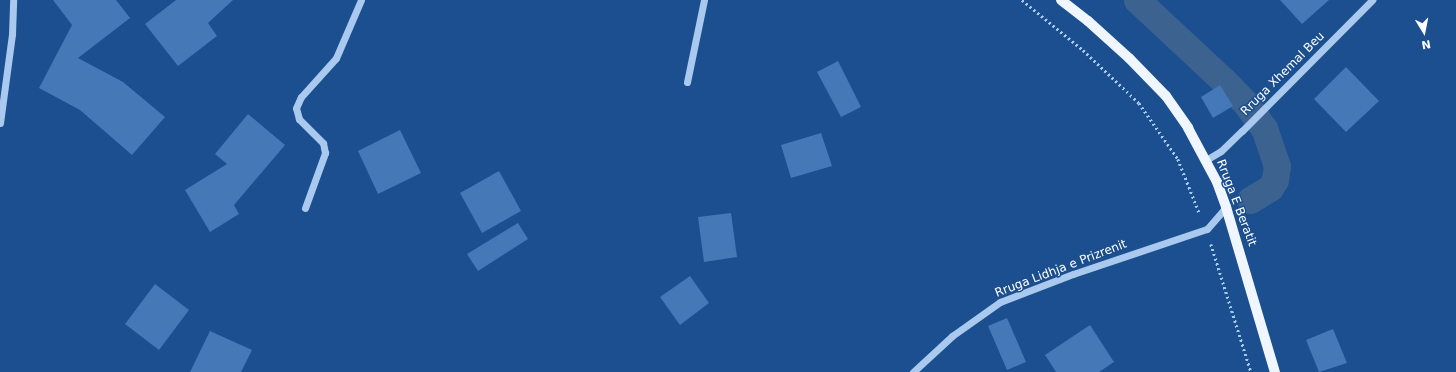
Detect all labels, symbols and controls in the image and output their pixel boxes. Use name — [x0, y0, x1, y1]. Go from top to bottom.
north arrow — [1404, 12, 1444, 52]
street label: Rruga Xhemal Beu — [1238, 29, 1328, 119]
text: N — [1421, 37, 1432, 52]
street label: Rruga E Beratit — [1213, 158, 1259, 248]
street label: Rruga Lidhja e Prizrenit — [993, 237, 1129, 301]

